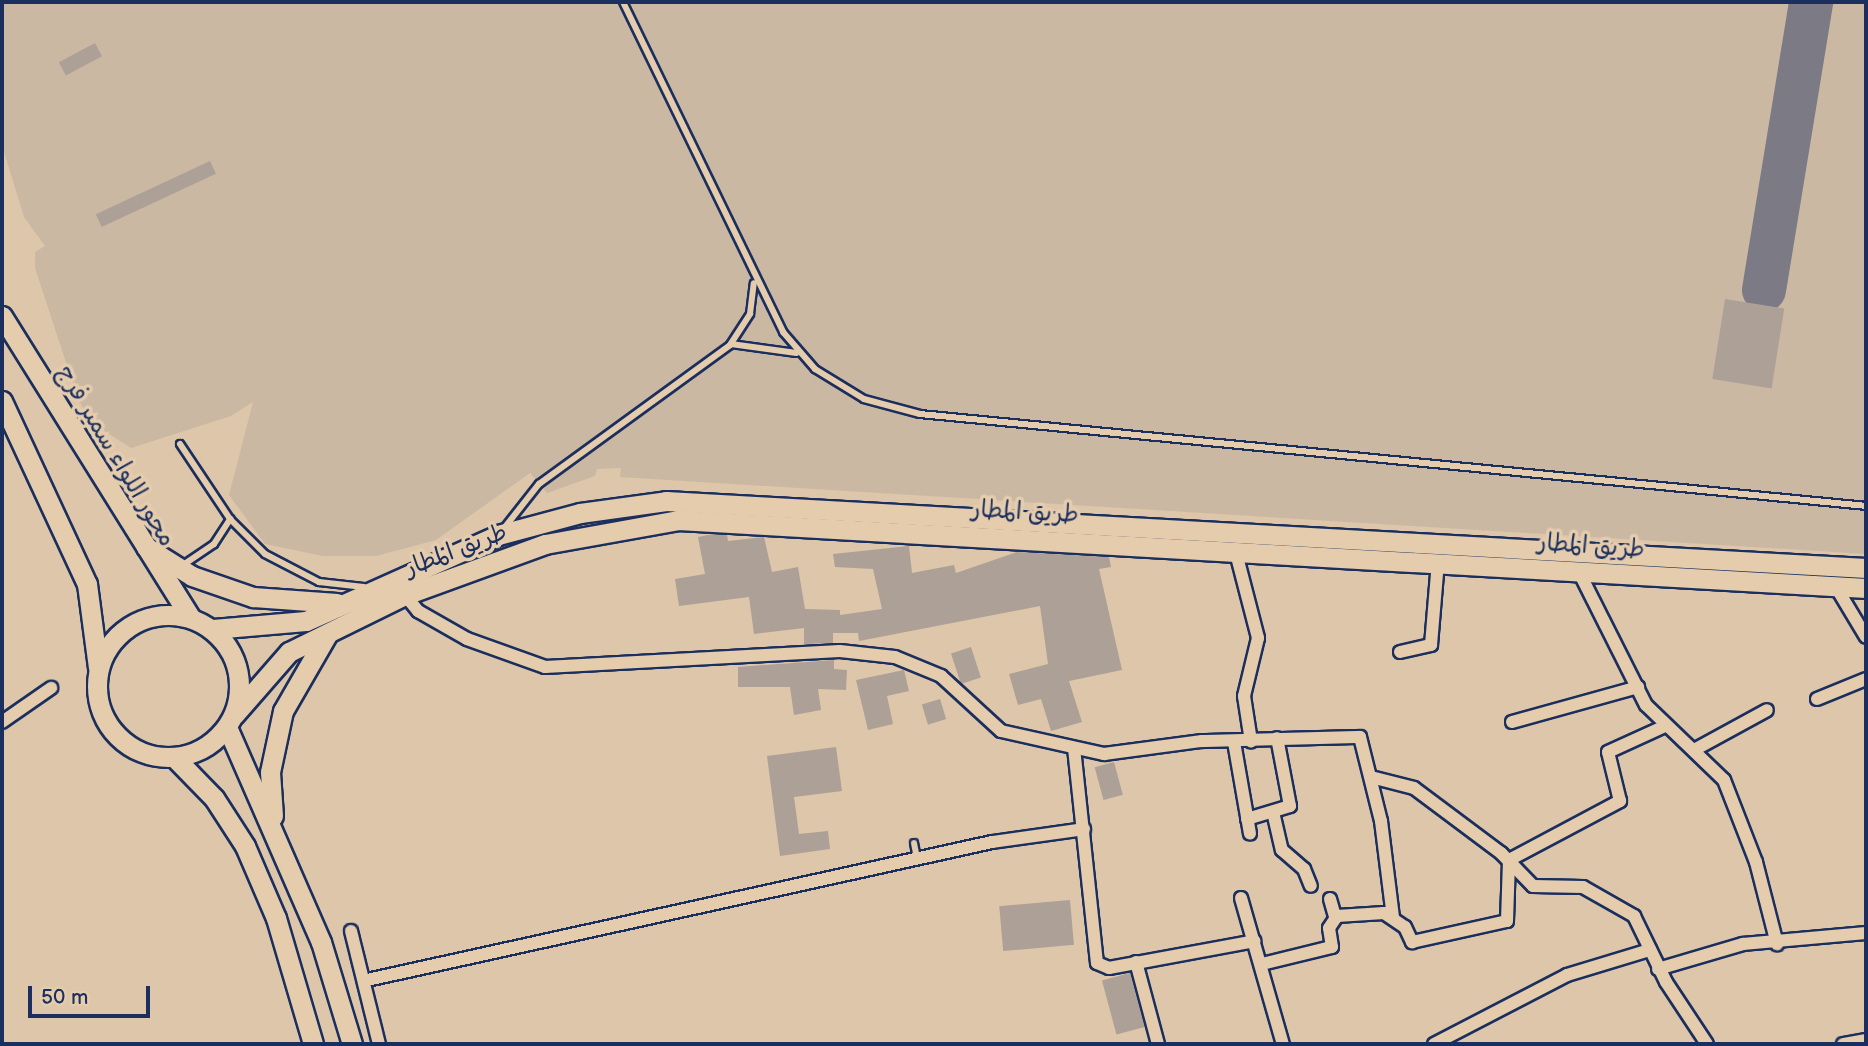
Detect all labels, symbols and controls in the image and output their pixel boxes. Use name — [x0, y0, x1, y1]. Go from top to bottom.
street label: محور اللواء سمير فرج — [50, 360, 182, 552]
street label: طريق المطار — [971, 495, 1079, 529]
street label: طريق المطار — [401, 517, 511, 583]
street label: طريق المطار — [1537, 528, 1645, 564]
scale bar — [32, 972, 154, 1016]
text: 50 m — [41, 985, 88, 1010]

